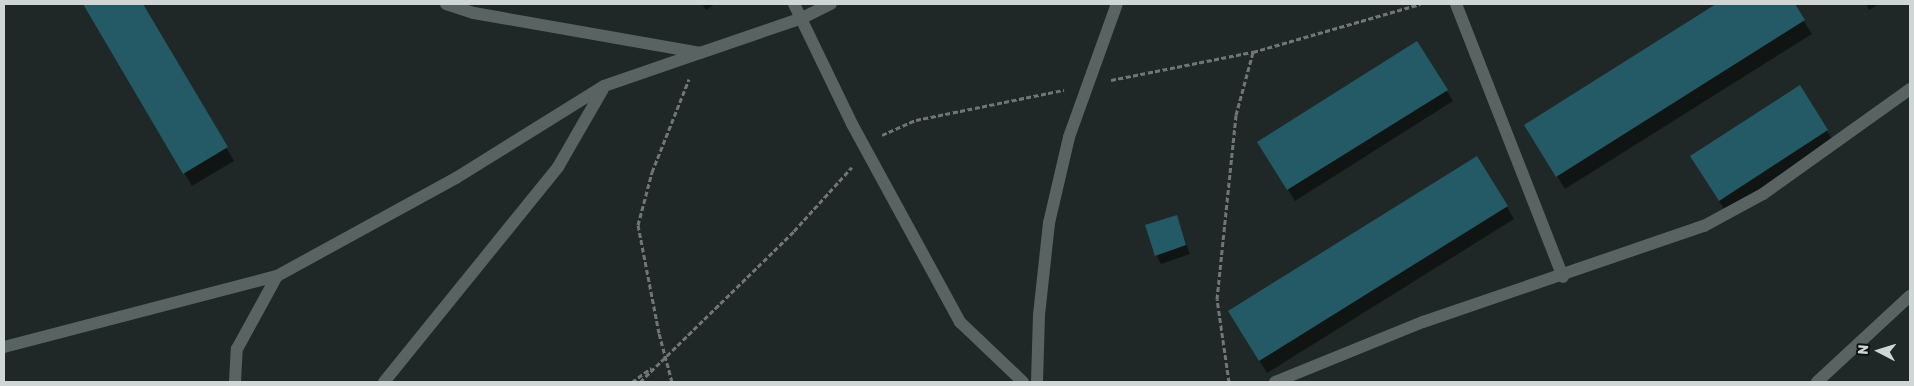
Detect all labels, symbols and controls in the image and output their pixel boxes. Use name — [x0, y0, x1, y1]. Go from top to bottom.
north arrow — [1854, 326, 1904, 376]
text: N — [1855, 344, 1872, 355]

